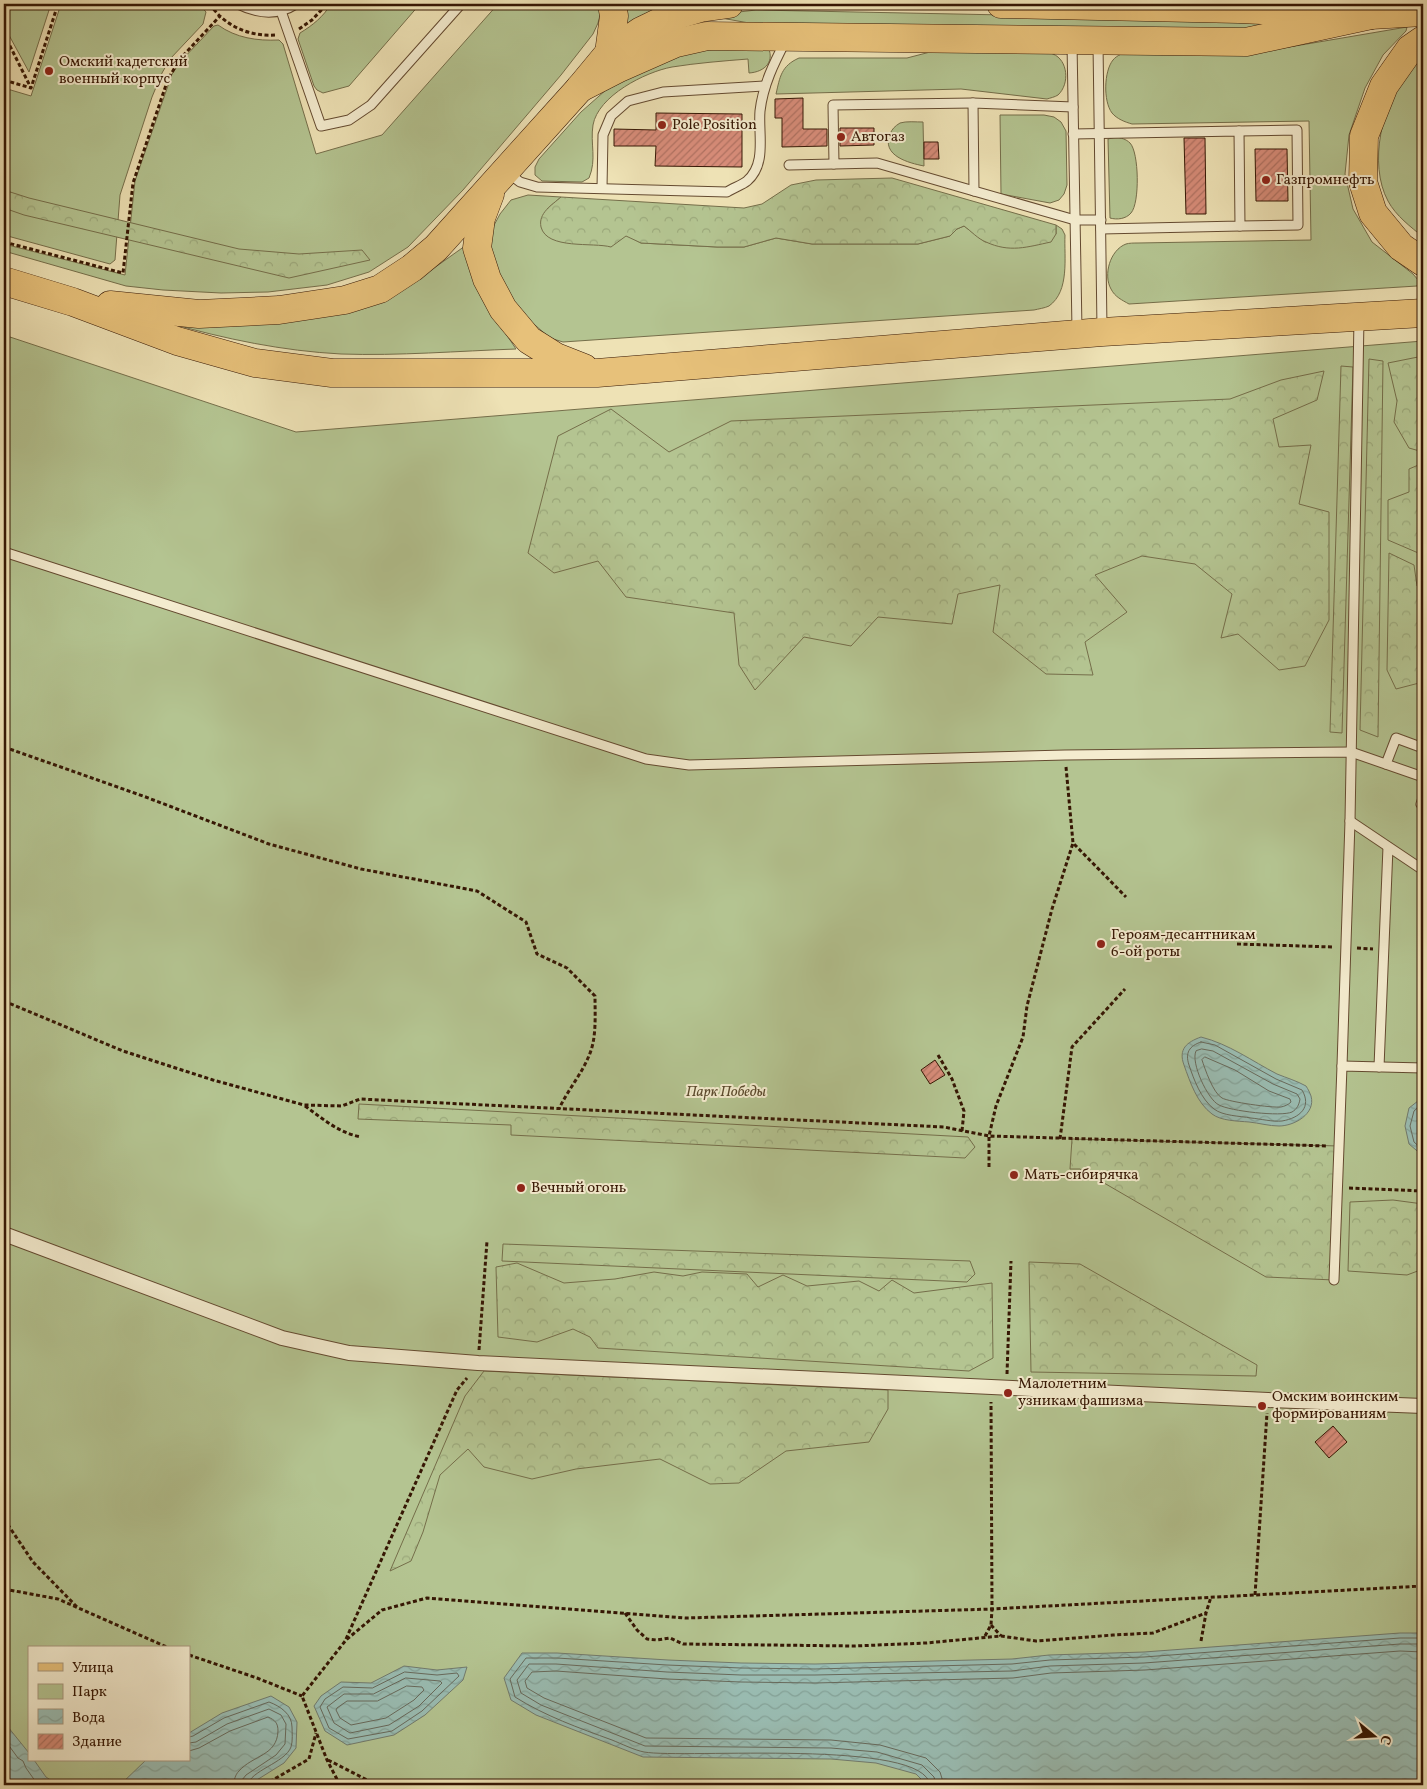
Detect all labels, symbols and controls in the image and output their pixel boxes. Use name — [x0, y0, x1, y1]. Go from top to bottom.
place label: Омский кадетский военный корпус — [59, 52, 188, 90]
marker: Омский кадетский военный корпус — [43, 65, 55, 77]
place label: Pole Position — [672, 115, 757, 136]
marker: Pole Position — [656, 119, 668, 131]
place label: Автогаз — [851, 127, 905, 148]
marker: Автогаз — [835, 131, 847, 143]
place label: Газпромнефть — [1276, 170, 1375, 191]
marker: Газпромнефть — [1260, 174, 1272, 186]
place label: Героям-десантникам 6-ой роты — [1111, 925, 1255, 963]
marker: Героям-десантникам 6-ой роты — [1095, 938, 1107, 950]
park label: Парк Победы — [686, 1082, 767, 1103]
place label: Мать-сибирячка — [1024, 1165, 1139, 1186]
marker: Мать-сибирячка — [1008, 1169, 1020, 1181]
place label: Вечный огонь — [531, 1178, 626, 1199]
marker: Вечный огонь — [515, 1182, 527, 1194]
place label: Малолетним узникам фашизма — [1018, 1374, 1143, 1412]
marker: Малолетним узникам фашизма — [1002, 1387, 1014, 1399]
place label: Омским воинским формированиям — [1272, 1387, 1398, 1425]
marker: Омским воинским формированиям — [1256, 1400, 1268, 1412]
legend — [28, 1646, 190, 1762]
text: Улица — [72, 1658, 114, 1679]
text: Парк — [72, 1682, 107, 1703]
text: Вода — [72, 1708, 105, 1729]
north arrow — [1350, 1712, 1400, 1762]
text: Здание — [72, 1732, 122, 1753]
text: С — [1375, 1732, 1395, 1747]

